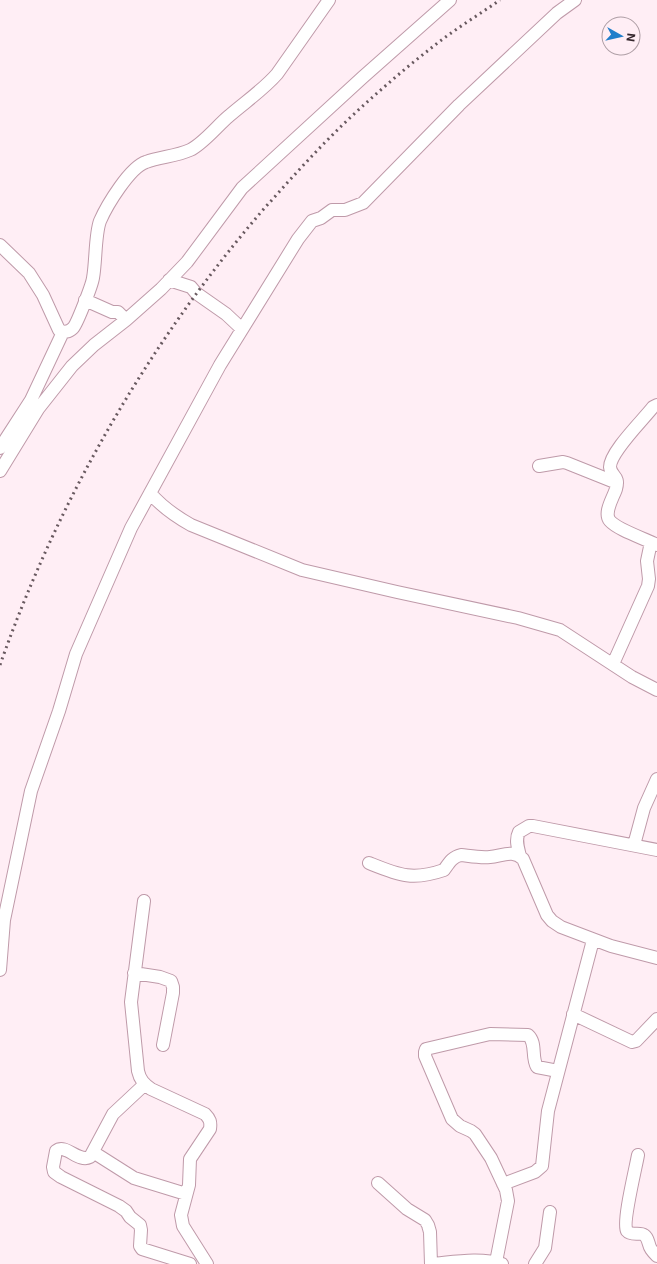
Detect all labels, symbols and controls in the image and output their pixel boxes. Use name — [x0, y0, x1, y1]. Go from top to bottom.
north arrow — [601, 16, 641, 56]
text: N — [623, 32, 638, 43]

